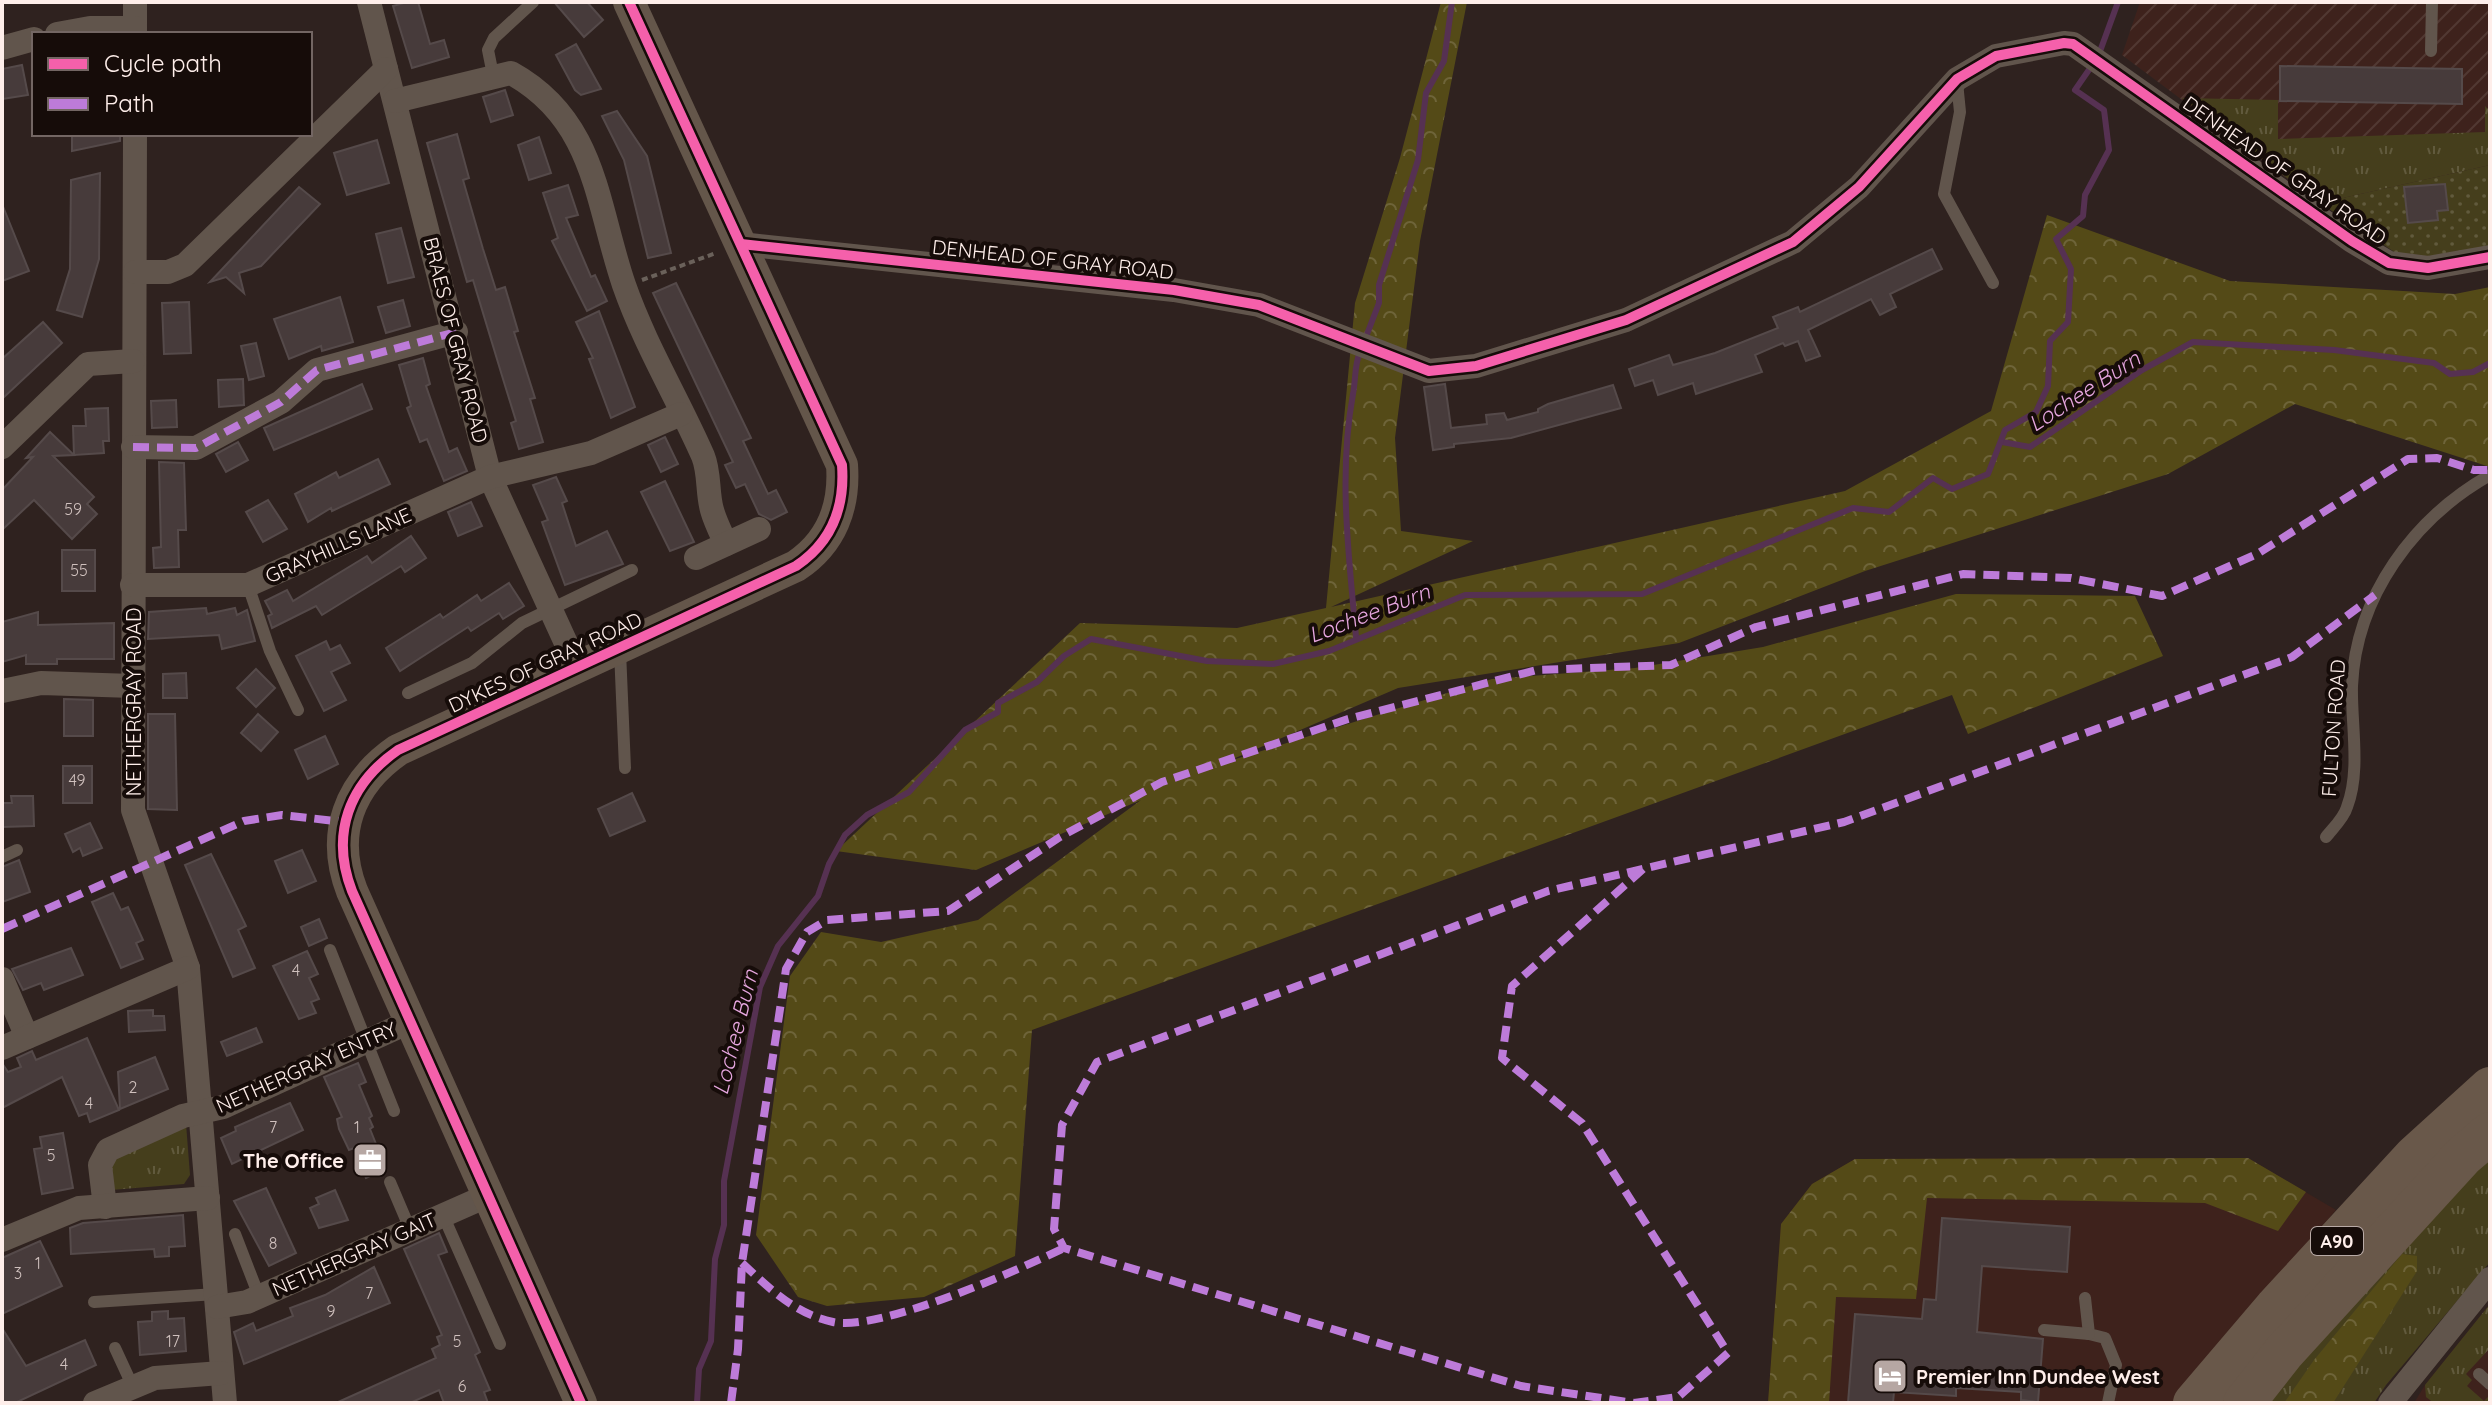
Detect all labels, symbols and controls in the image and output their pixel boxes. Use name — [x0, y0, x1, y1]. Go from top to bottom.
legend — [32, 32, 312, 136]
text: Cycle path — [104, 48, 222, 78]
text: Path — [104, 88, 155, 118]
street label: DENHEAD OF GRAY ROAD — [2178, 90, 2392, 250]
street label: BRAES OF GRAY ROAD — [418, 234, 494, 446]
street label: DENHEAD OF GRAY ROAD — [931, 234, 1175, 284]
water label: Lochee Burn — [2023, 344, 2146, 438]
house number: 59 — [64, 499, 82, 519]
street label: GRAYHILLS LANE — [261, 502, 415, 588]
house number: 55 — [70, 560, 88, 580]
water label: Lochee Burn — [1304, 577, 1435, 649]
street label: DYKES OF GRAY ROAD — [444, 606, 646, 718]
street label: NETHERGRAY ROAD — [121, 608, 146, 796]
street label: FULTON ROAD — [2316, 658, 2350, 798]
house number: 49 — [68, 770, 86, 790]
house number: 4 — [292, 960, 300, 980]
water label: Lochee Burn — [706, 965, 764, 1097]
street label: NETHERGRAY ENTRY — [212, 1016, 400, 1118]
house number: 2 — [129, 1077, 138, 1097]
house number: 4 — [85, 1093, 93, 1113]
house number: 7 — [269, 1117, 277, 1137]
house number: 1 — [354, 1117, 360, 1137]
office icon: The Office — [351, 1141, 389, 1179]
house number: 5 — [47, 1145, 55, 1165]
place label: The Office — [243, 1148, 344, 1173]
street label: NETHERGRAY GAIT — [268, 1207, 440, 1301]
road number: A90 — [2311, 1227, 2363, 1255]
house number: 8 — [269, 1233, 277, 1253]
house number: 1 — [35, 1253, 41, 1273]
house number: 3 — [14, 1263, 22, 1283]
house number: 7 — [365, 1283, 373, 1303]
house number: 9 — [327, 1301, 336, 1321]
house number: 17 — [166, 1331, 180, 1351]
house number: 5 — [453, 1331, 461, 1351]
house number: 4 — [60, 1354, 68, 1374]
hotel icon: Premier Inn Dundee West — [1871, 1357, 1909, 1395]
place label: Premier Inn Dundee West — [1916, 1364, 2160, 1389]
house number: 6 — [458, 1376, 467, 1396]

